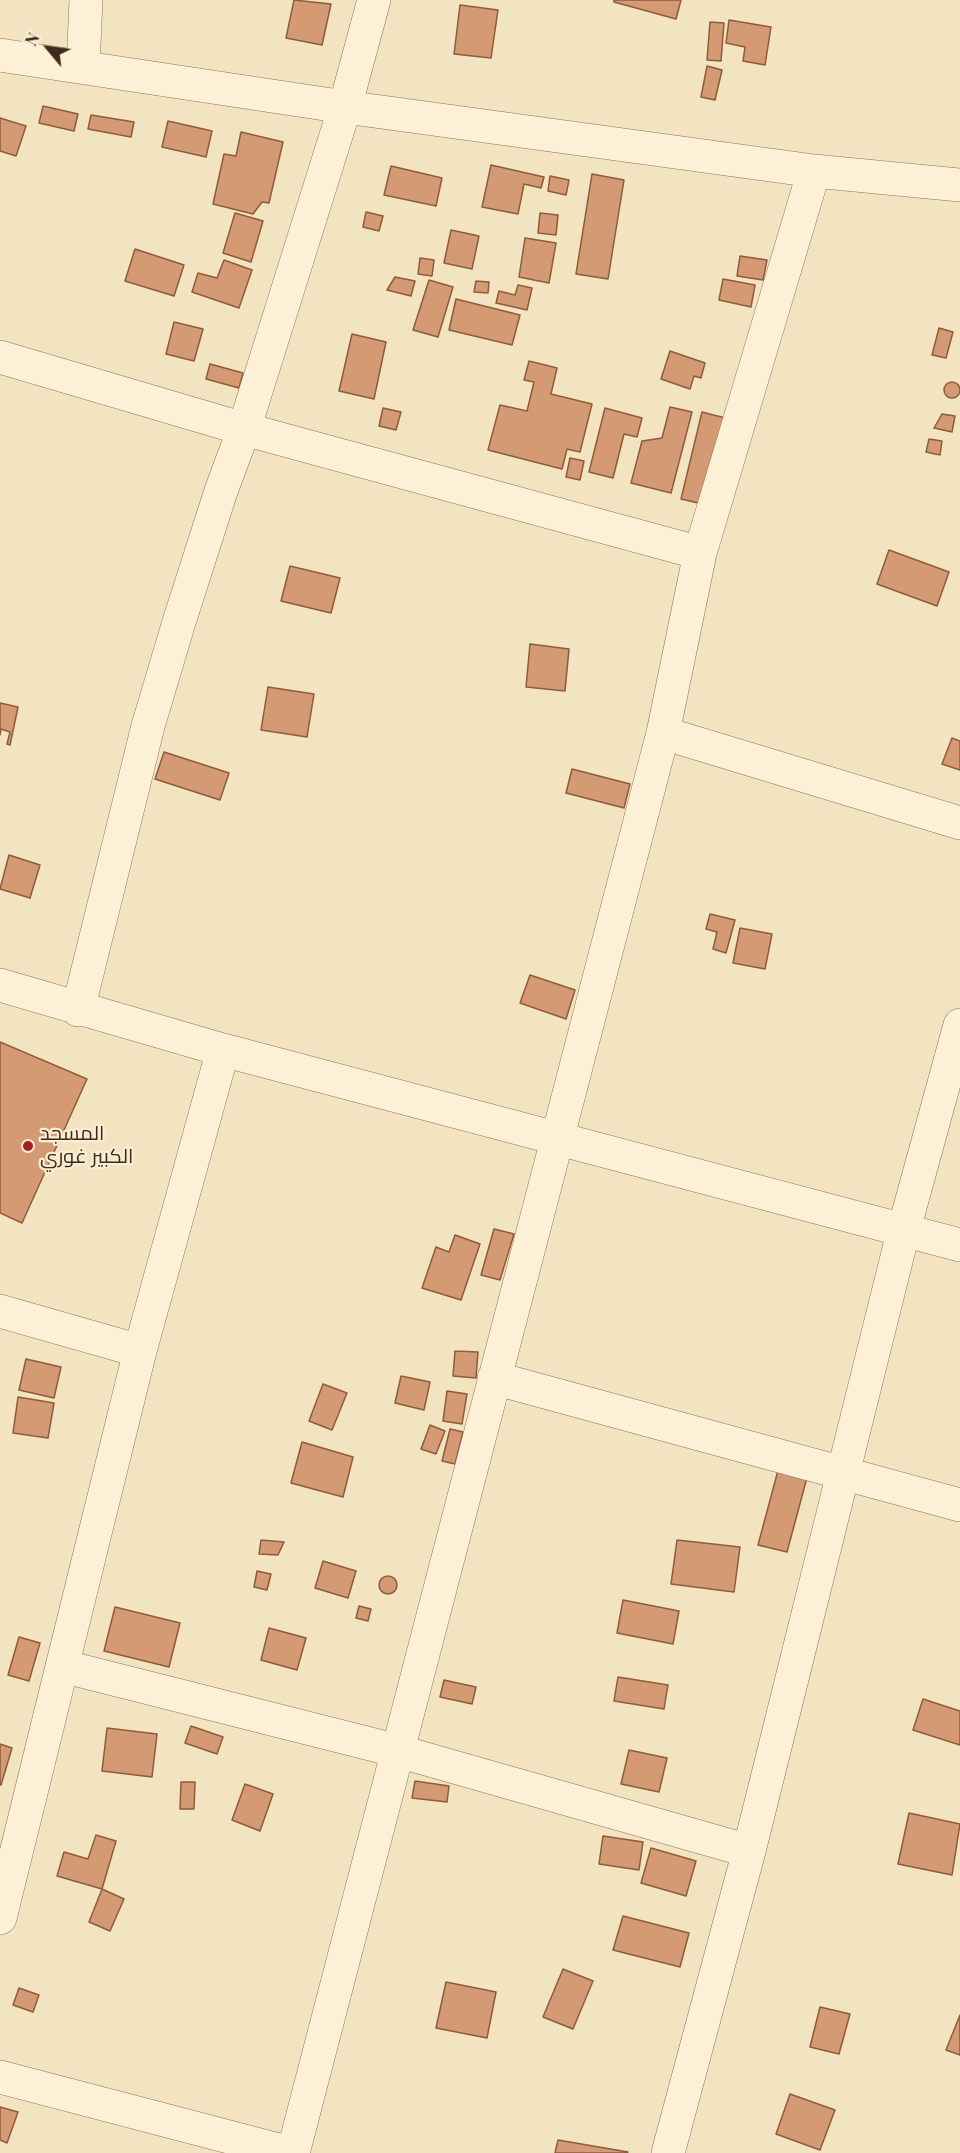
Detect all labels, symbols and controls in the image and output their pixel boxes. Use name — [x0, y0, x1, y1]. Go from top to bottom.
north arrow — [18, 18, 78, 78]
text: N — [20, 29, 44, 49]
place label: المسجد الكبير غوري — [40, 1122, 133, 1169]
marker: المسجد الكبير غوري — [21, 1139, 35, 1153]

